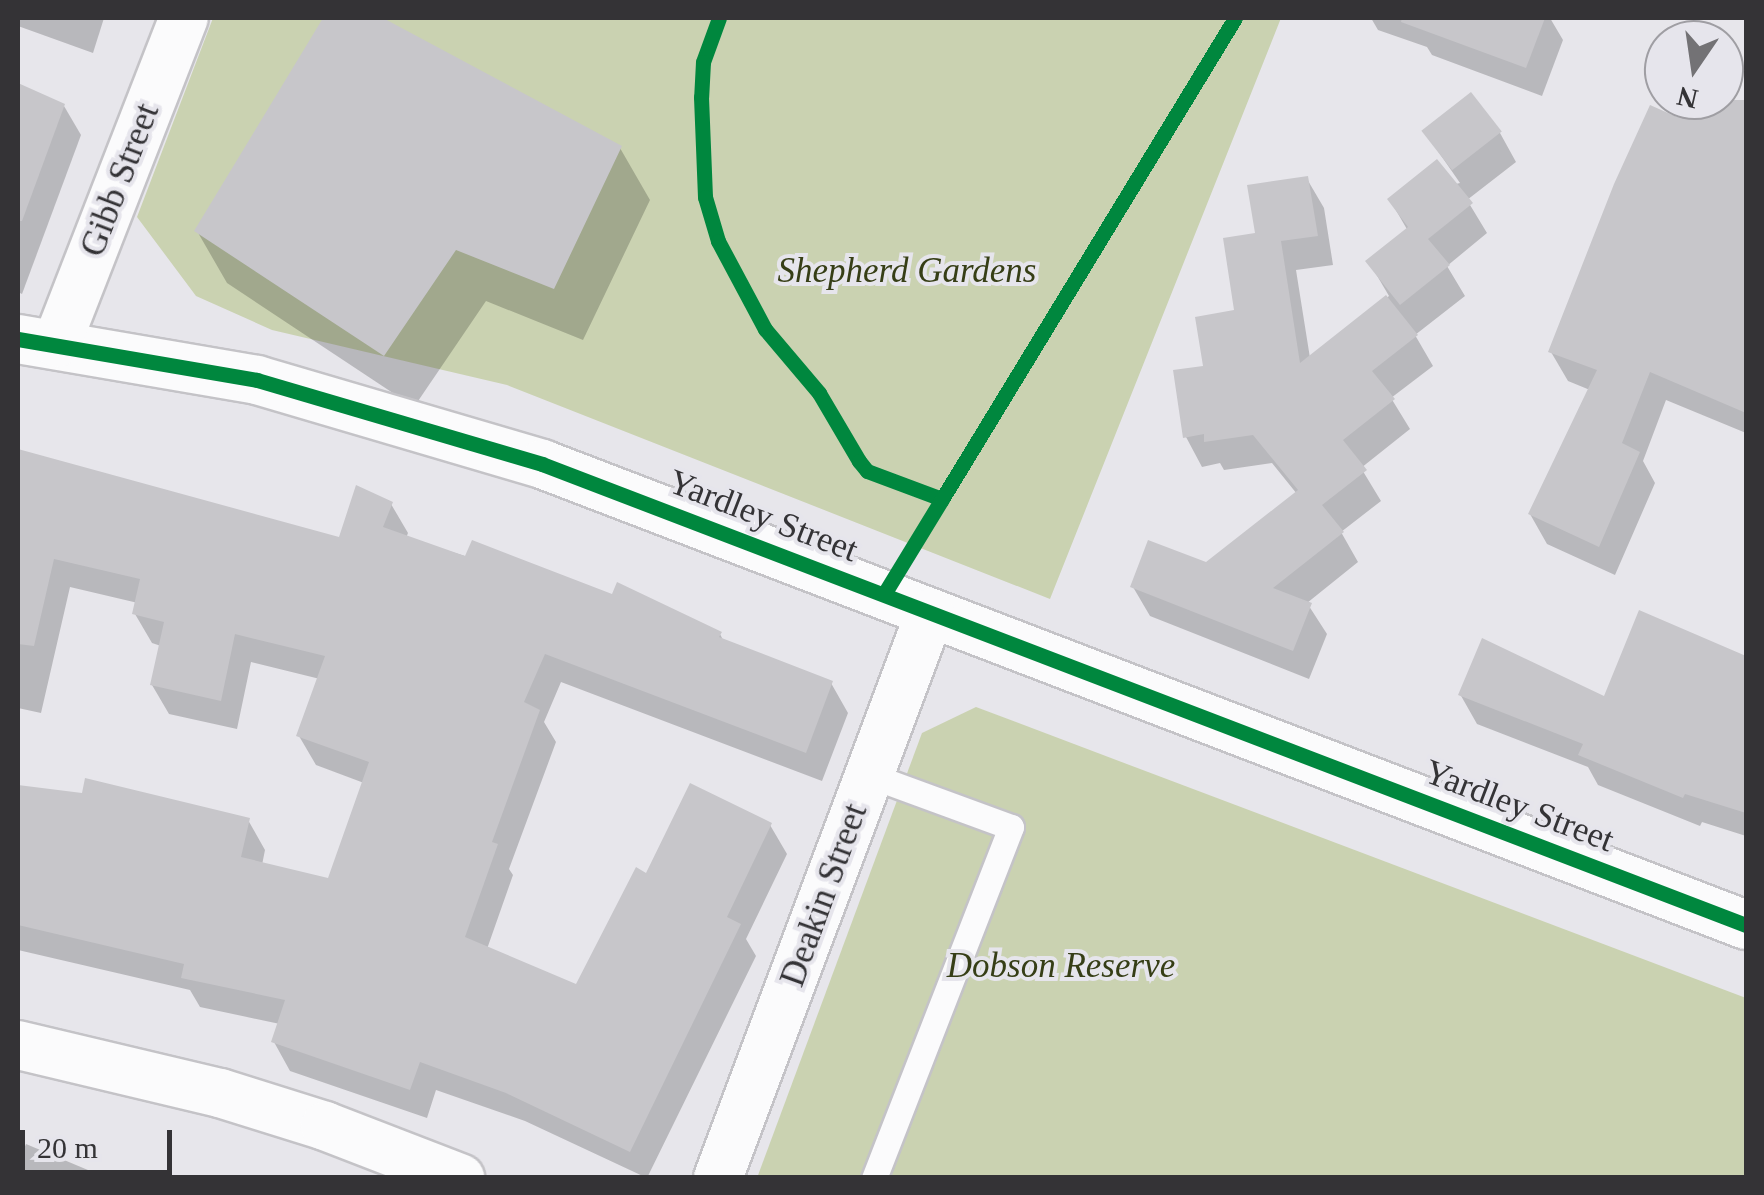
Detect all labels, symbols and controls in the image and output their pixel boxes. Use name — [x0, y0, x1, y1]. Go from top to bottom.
north arrow — [1644, 20, 1744, 120]
text: N — [1674, 80, 1701, 115]
street label: Gibb Street — [72, 98, 168, 262]
park label: Shepherd Gardens — [778, 250, 1036, 292]
street label: Yardley Street — [662, 461, 864, 571]
street label: Yardley Street — [1418, 751, 1620, 861]
street label: Deakin Street — [772, 798, 876, 992]
park label: Dobson Reserve — [947, 945, 1175, 987]
scale bar — [25, 1110, 178, 1172]
text: 20 m — [37, 1131, 98, 1164]

